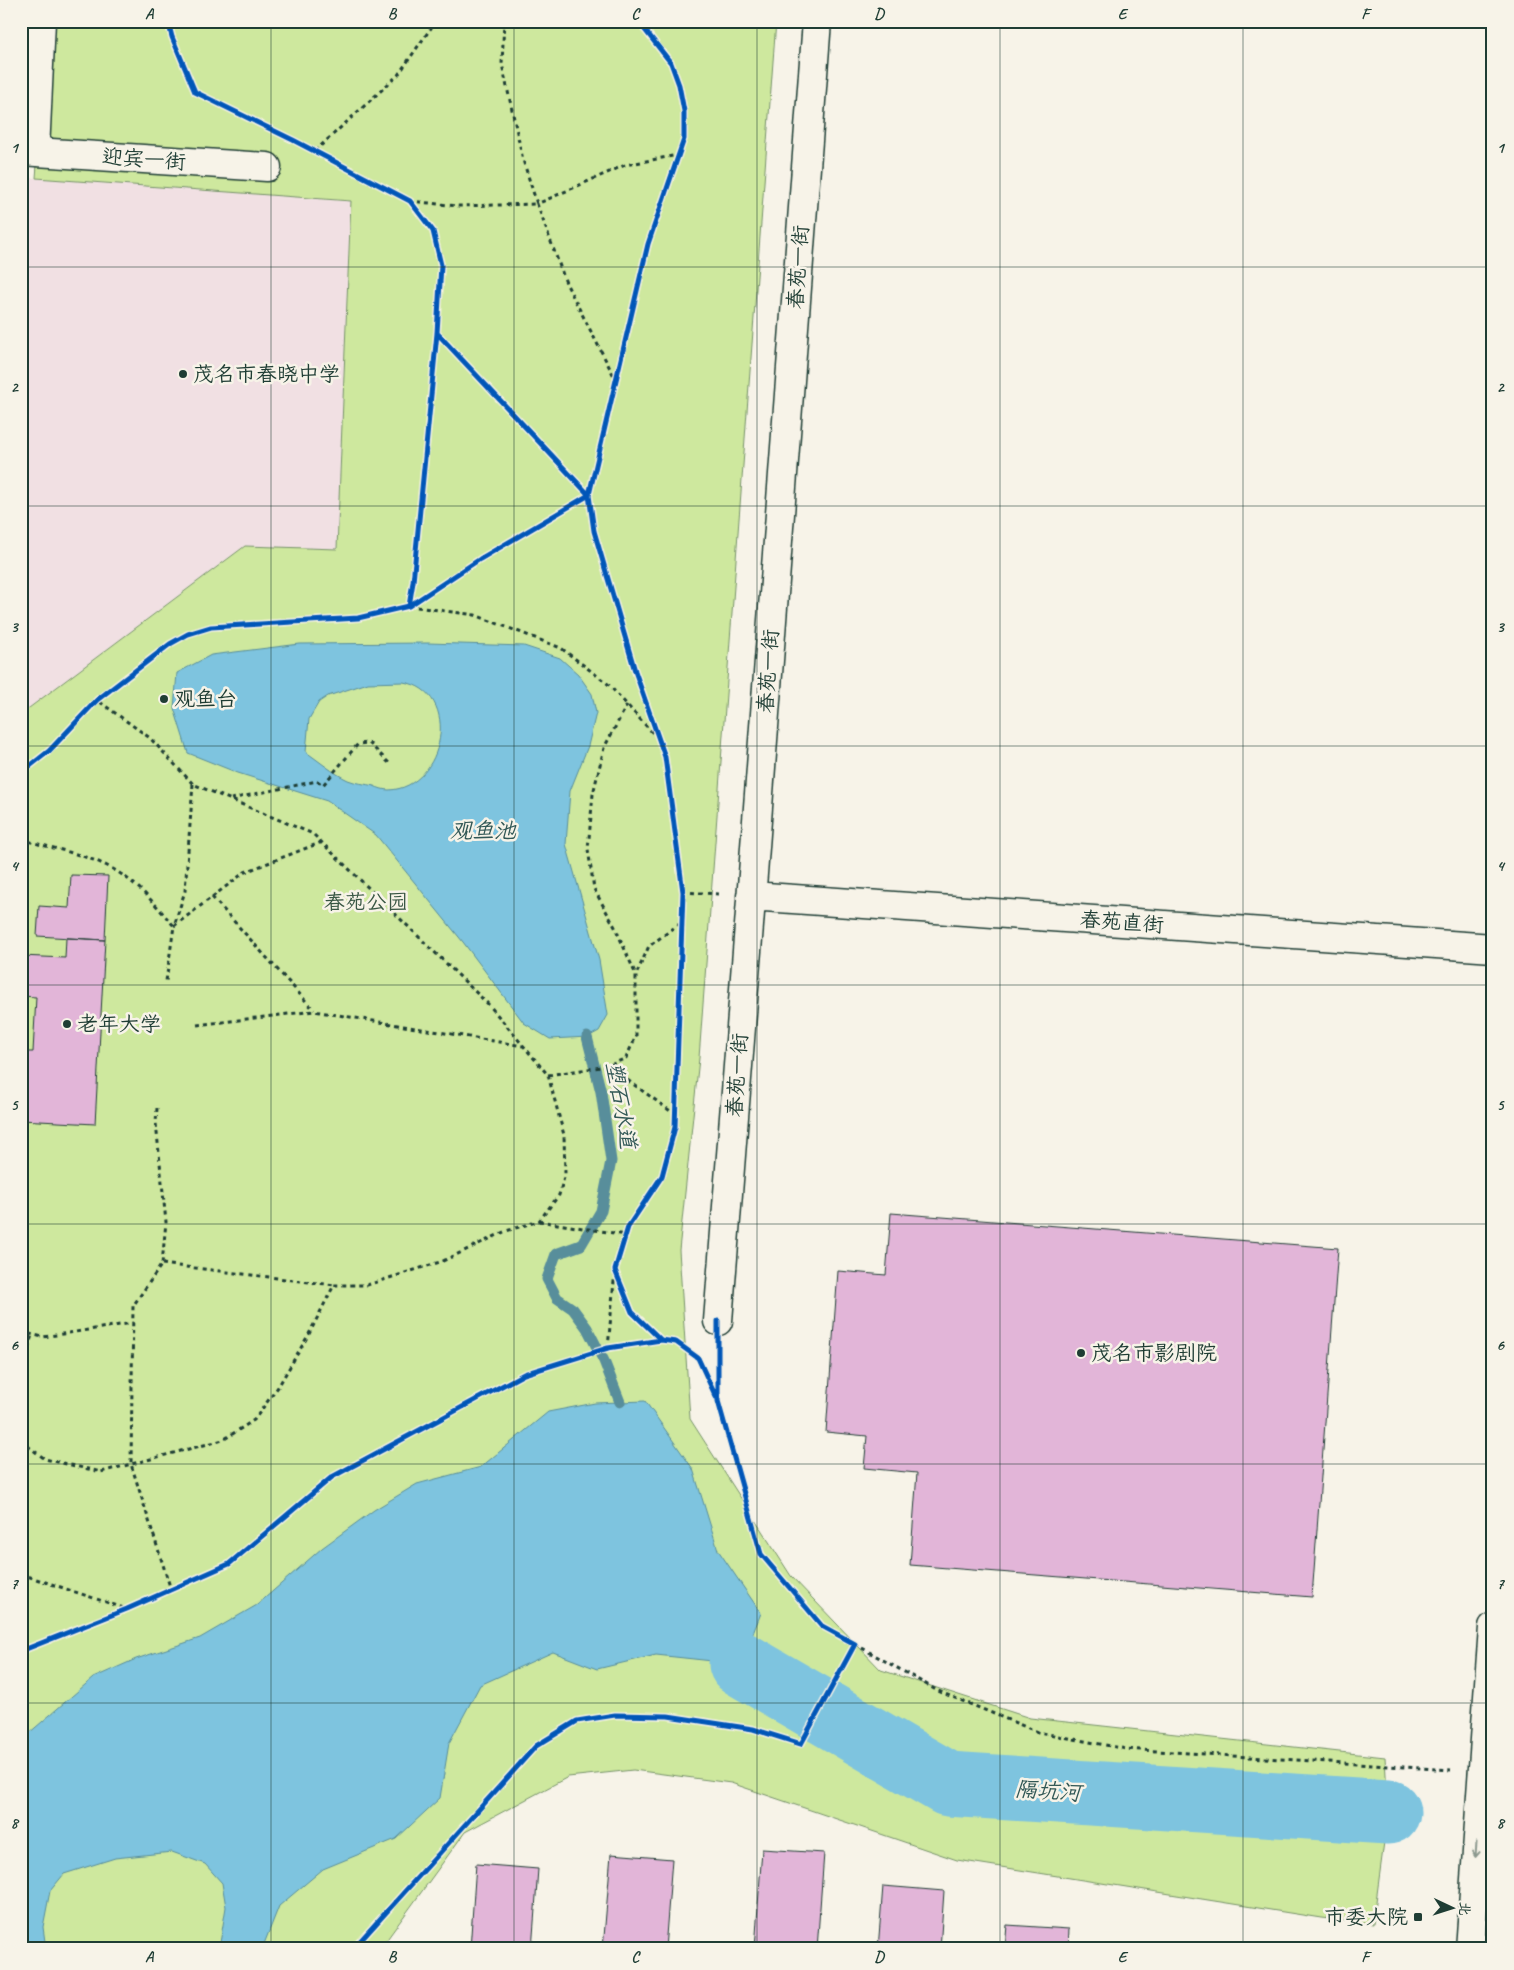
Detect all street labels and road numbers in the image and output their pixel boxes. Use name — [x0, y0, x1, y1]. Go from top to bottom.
street label: 迎宾一街 — [101, 143, 187, 175]
street label: 春苑一街 — [782, 224, 814, 310]
street label: 春苑一街 — [752, 628, 784, 714]
street label: 春苑直街 — [1079, 906, 1165, 938]
street label: 春苑一街 — [721, 1032, 753, 1118]

